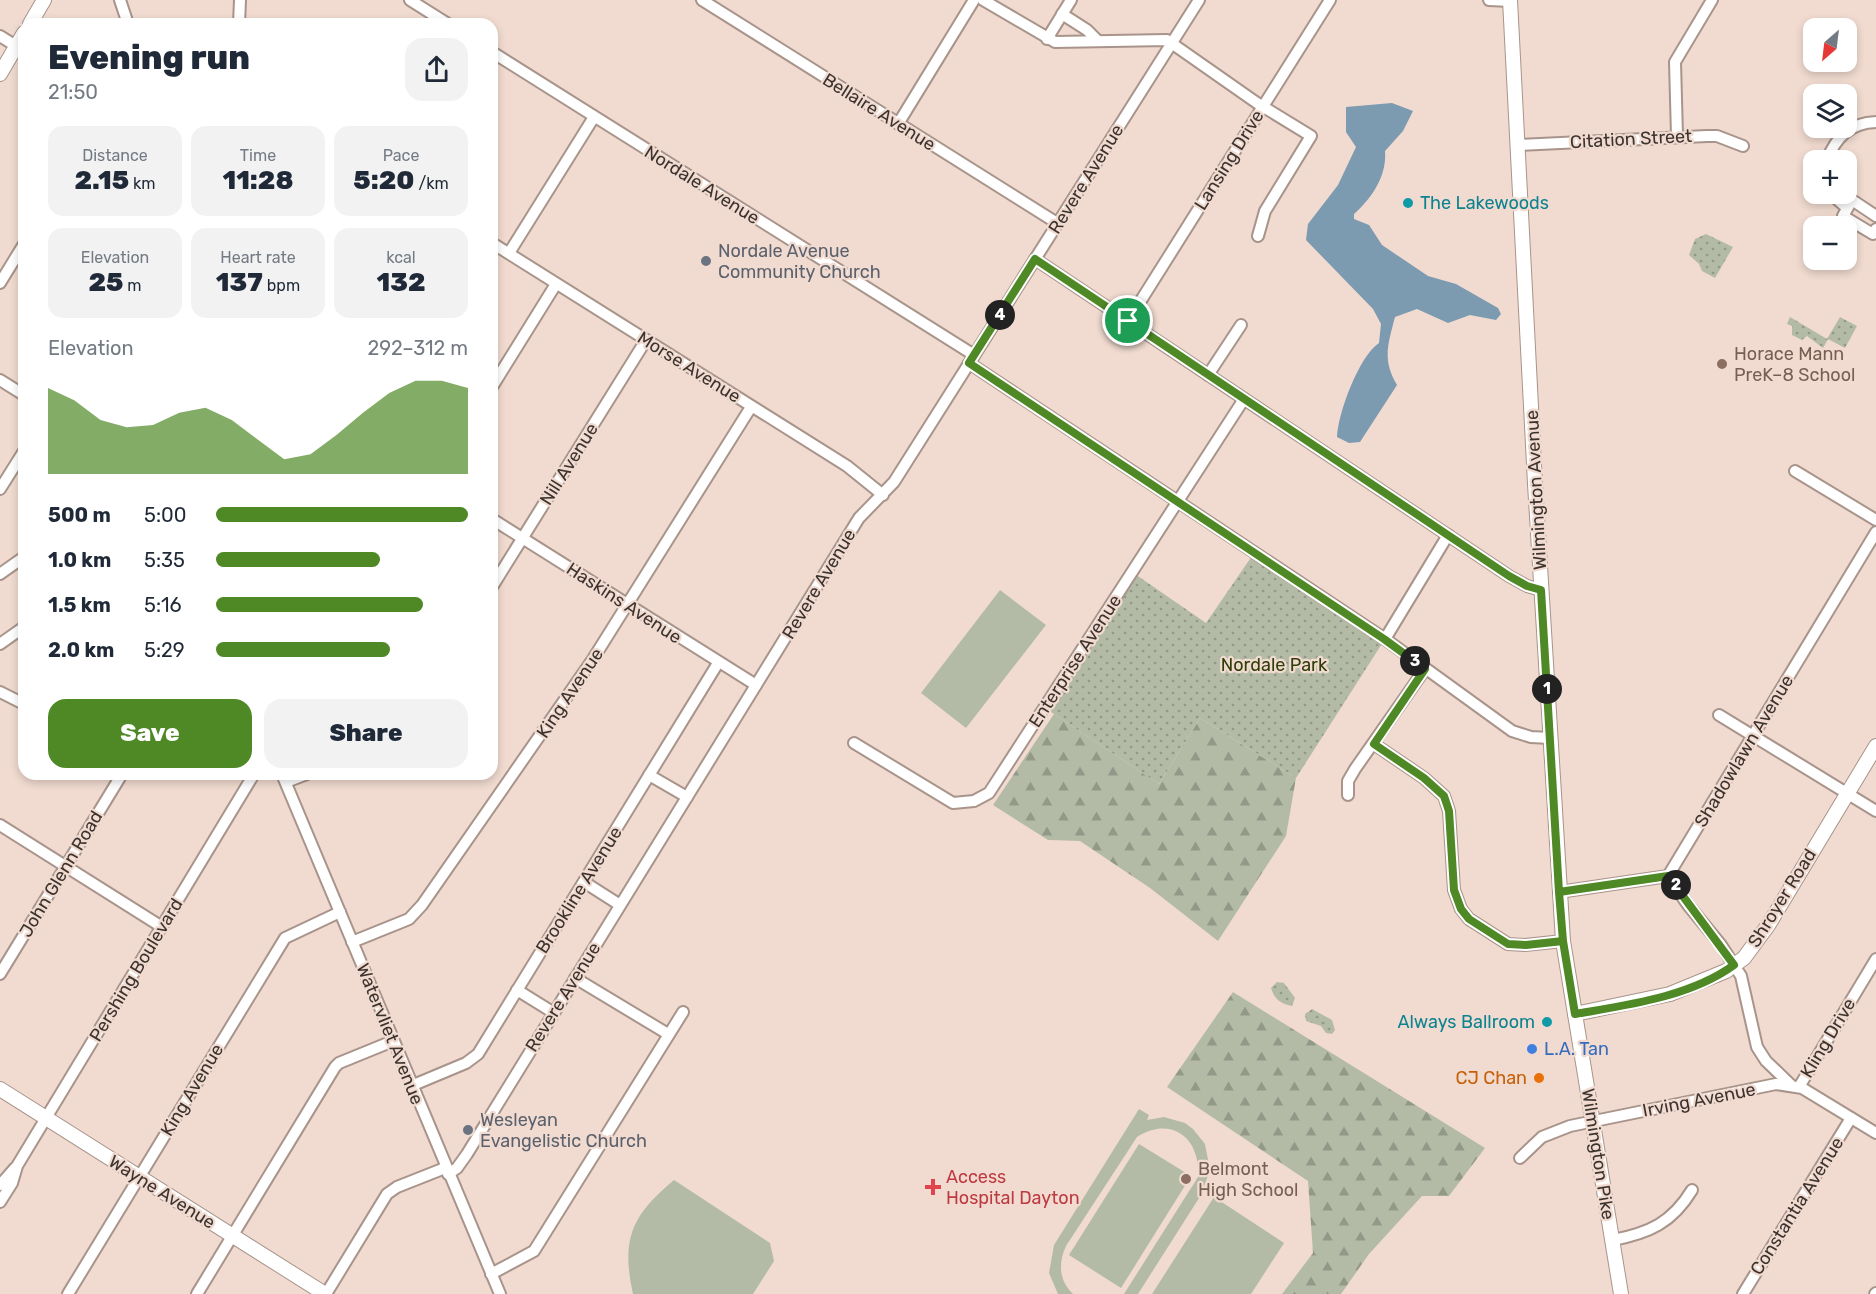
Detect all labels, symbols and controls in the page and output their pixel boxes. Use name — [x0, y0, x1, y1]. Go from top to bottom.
north arrow — [1803, 18, 1857, 72]
map controls — [1803, 18, 1857, 270]
text: Evening run — [48, 38, 250, 77]
button: share — [405, 38, 468, 101]
street label: Bellaire Avenue — [819, 69, 939, 155]
text: 21:50 — [48, 80, 98, 104]
button: layers — [1803, 84, 1857, 138]
street label: Lansing Drive — [1189, 106, 1269, 214]
street label: Revere Avenue — [1044, 120, 1128, 238]
street label: Citation Street — [1569, 125, 1693, 153]
street label: Nordale Avenue — [640, 141, 764, 229]
text: Distance — [82, 146, 148, 165]
text: Time — [240, 146, 276, 165]
text: Pace — [383, 146, 419, 165]
button: + — [1803, 150, 1857, 204]
text: 2.15 — [74, 165, 129, 196]
text: 11:28 — [222, 165, 294, 196]
text: 5:20 — [353, 165, 415, 196]
text: km — [129, 174, 156, 193]
text: /km — [415, 174, 449, 193]
place label: The Lakewoods — [1420, 192, 1549, 214]
marker: The Lakewoods — [1401, 196, 1415, 210]
button: − — [1803, 216, 1857, 270]
place label: Nordale Avenue Community Church — [718, 240, 881, 283]
text: Elevation — [81, 248, 149, 267]
text: Heart rate — [220, 248, 296, 267]
text: kcal — [386, 248, 416, 267]
marker: Nordale Avenue Community Church — [699, 254, 713, 268]
text: 25 — [88, 267, 123, 298]
text: 137 — [216, 267, 263, 298]
text: 132 — [376, 267, 426, 298]
text: m — [123, 276, 142, 295]
text: bpm — [263, 276, 300, 295]
pin — [1102, 295, 1153, 346]
pin: 4 — [985, 300, 1015, 330]
icon: arrive — [1111, 304, 1144, 337]
text: 4 — [995, 305, 1005, 324]
street label: Morse Avenue — [633, 326, 745, 408]
text: Elevation — [48, 336, 134, 360]
text: 292–312 m — [367, 336, 468, 360]
place label: Horace Mann PreK–8 School — [1734, 343, 1855, 386]
marker: Horace Mann PreK–8 School — [1715, 357, 1729, 371]
street label: Wilmington Avenue — [1521, 409, 1551, 571]
street label: Nill Avenue — [535, 419, 603, 509]
text: 500 m — [48, 503, 111, 527]
text: 5:00 — [144, 503, 186, 527]
street label: Revere Avenue — [777, 525, 861, 643]
text: 1.0 km — [48, 548, 111, 572]
text: 5:35 — [144, 548, 185, 572]
street label: Haskins Avenue — [562, 558, 686, 648]
street label: Enterprise Avenue — [1024, 591, 1126, 731]
text: 1.5 km — [48, 593, 111, 617]
text: 5:16 — [144, 593, 182, 617]
text: 2.0 km — [48, 638, 114, 662]
text: 5:29 — [144, 638, 185, 662]
street label: King Avenue — [532, 644, 608, 742]
pin: 3 — [1400, 646, 1430, 676]
text: 3 — [1410, 651, 1420, 670]
park label: Nordale Park — [1221, 654, 1328, 676]
street label: Shadowlawn Avenue — [1690, 671, 1798, 831]
pin: 1 — [1532, 674, 1562, 704]
text: 1 — [1543, 679, 1551, 698]
button: Save — [48, 699, 252, 768]
button: Share — [264, 699, 468, 768]
street label: John Glenn Road — [15, 807, 107, 941]
street label: Brookline Avenue — [531, 823, 627, 957]
street label: Shroyer Road — [1743, 845, 1821, 951]
pin: 2 — [1661, 870, 1691, 900]
text: 2 — [1671, 875, 1681, 894]
street label: Pershing Boulevard — [85, 894, 187, 1046]
street label: Revere Avenue — [521, 938, 605, 1056]
street label: Watervliet Avenue — [352, 960, 428, 1108]
street label: Kling Drive — [1796, 994, 1860, 1082]
place label: Always Ballroom — [1397, 1011, 1535, 1033]
marker: Always Ballroom — [1540, 1015, 1554, 1029]
place label: L.A. Tan — [1544, 1038, 1609, 1060]
street label: King Avenue — [156, 1040, 228, 1140]
marker: L.A. Tan — [1525, 1042, 1539, 1056]
place label: CJ Chan — [1455, 1067, 1527, 1089]
marker: CJ Chan — [1532, 1071, 1546, 1085]
street label: Irving Avenue — [1641, 1078, 1757, 1122]
street label: Wilmington Pike — [1577, 1087, 1619, 1221]
place label: Wesleyan Evangelistic Church — [480, 1109, 647, 1152]
marker: Wesleyan Evangelistic Church — [461, 1123, 475, 1137]
street label: Constantia Avenue — [1746, 1133, 1848, 1279]
street label: Wayne Avenue — [105, 1150, 219, 1234]
place label: Belmont High School — [1198, 1158, 1298, 1201]
place label: Access Hospital Dayton — [946, 1166, 1080, 1209]
marker: Belmont High School — [1179, 1172, 1193, 1186]
marker: Access Hospital Dayton — [924, 1178, 942, 1196]

